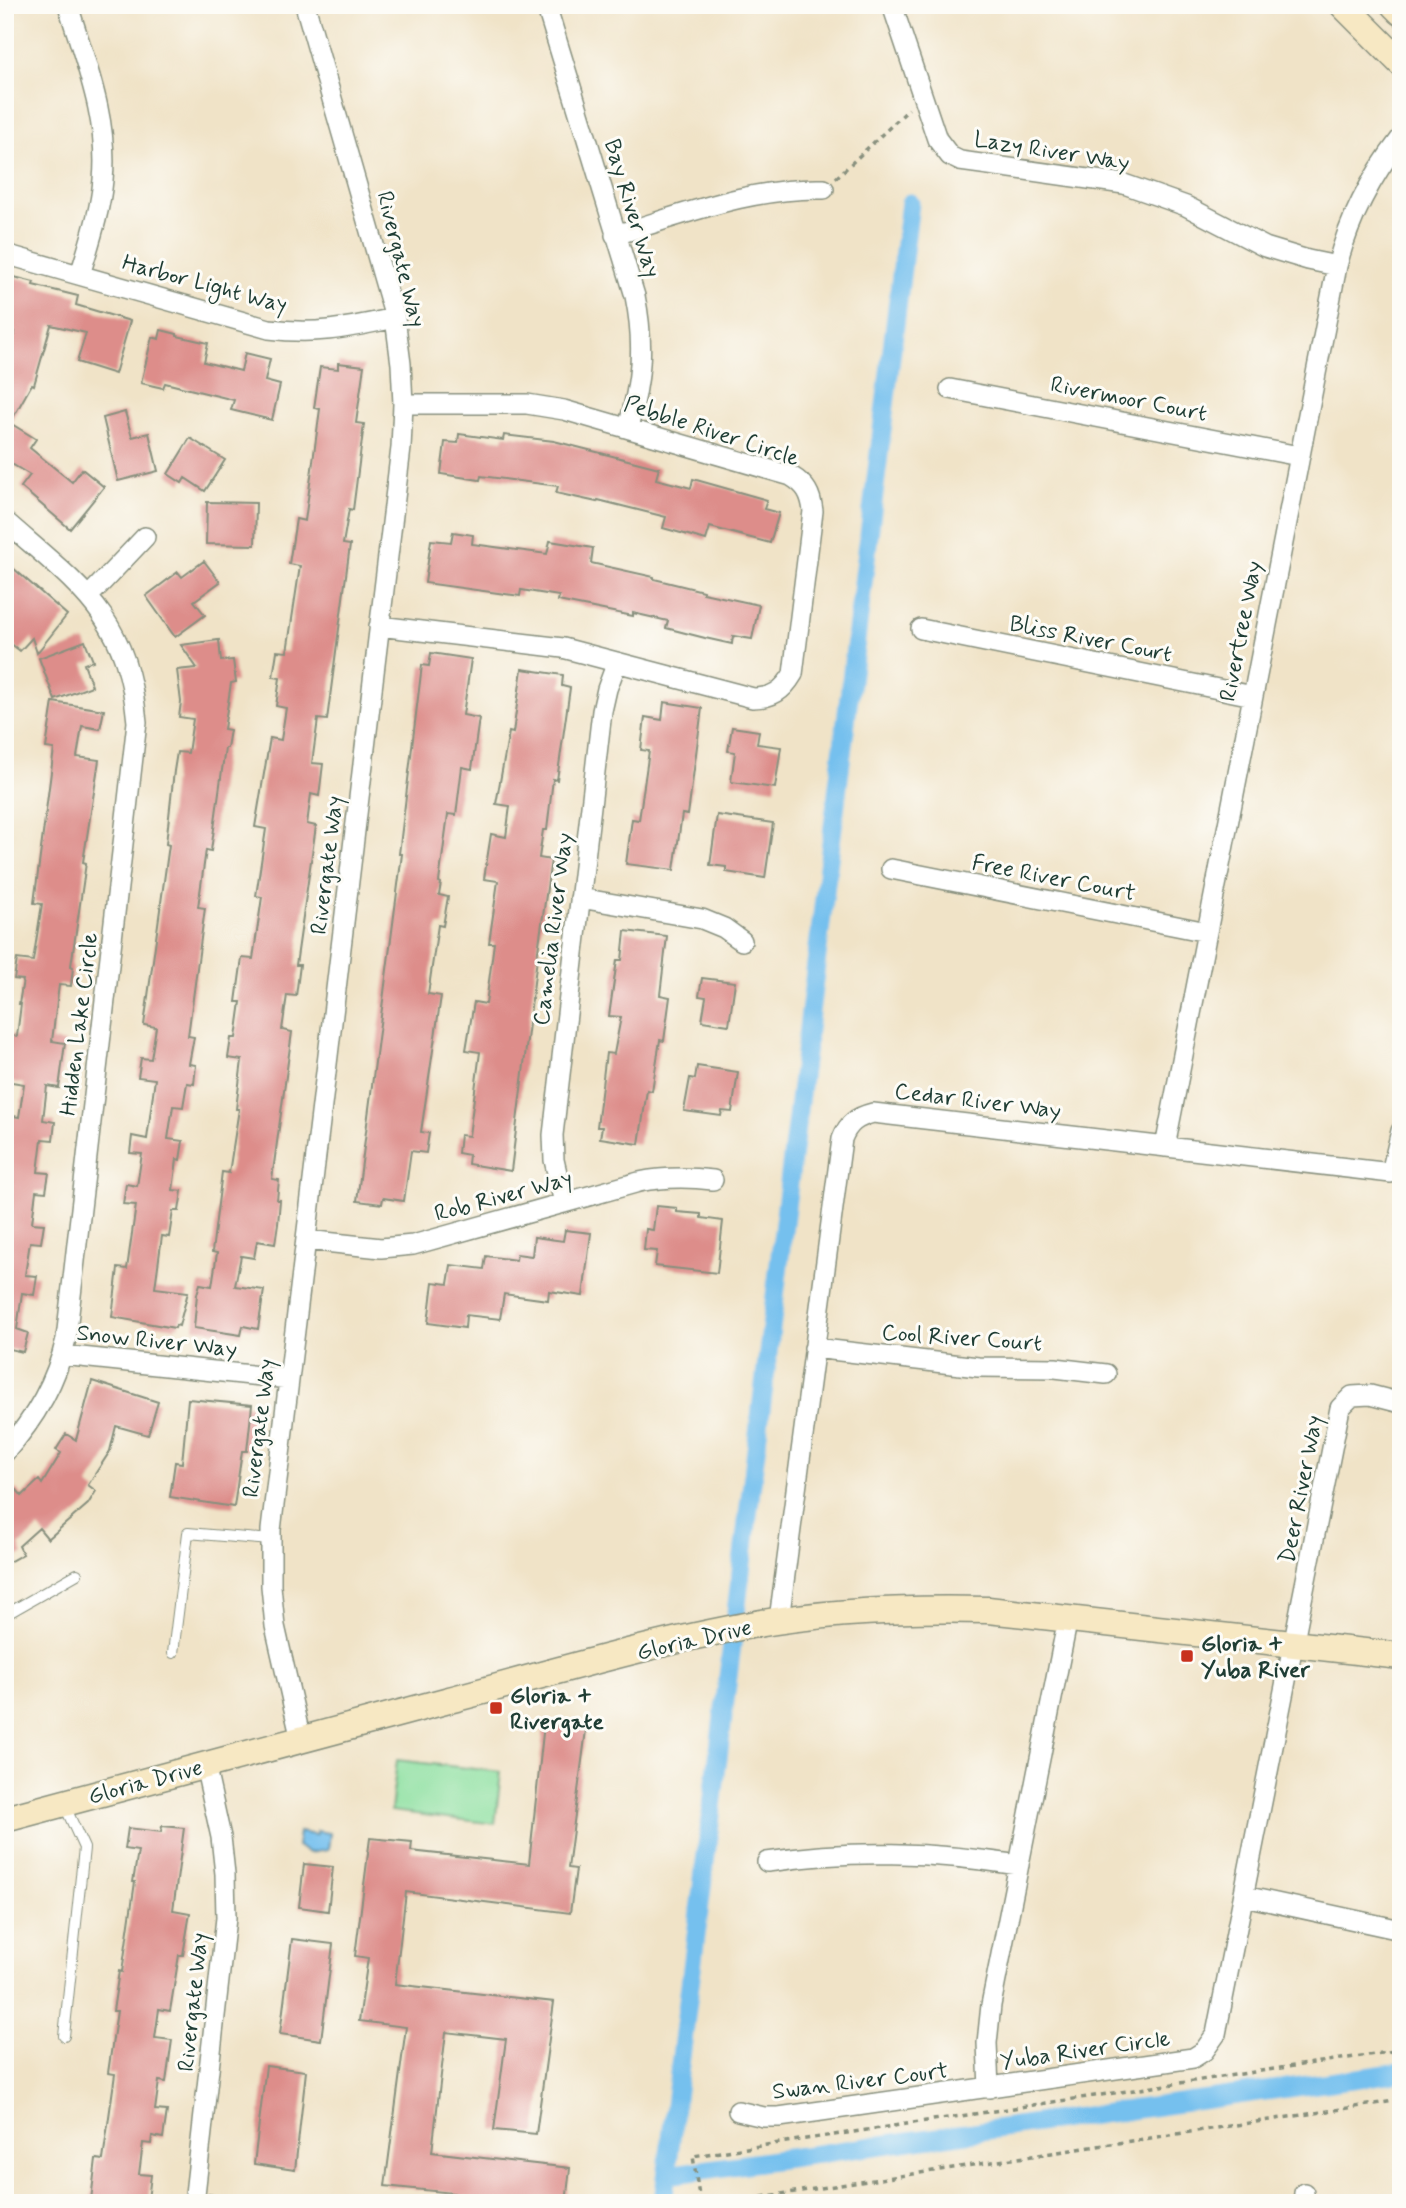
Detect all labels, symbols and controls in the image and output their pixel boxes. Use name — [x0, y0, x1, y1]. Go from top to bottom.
street label: Lazy River Way — [972, 125, 1132, 179]
street label: Bay River Way — [596, 136, 666, 281]
street label: Rivergate Way — [369, 188, 431, 331]
street label: Harbor Light Way — [118, 248, 290, 323]
street label: Rivermoor Court — [1048, 370, 1209, 430]
street label: Pebble River Circle — [620, 389, 803, 474]
street label: Rivertree Way — [1214, 559, 1270, 704]
street label: Bliss River Court — [1007, 609, 1175, 670]
street label: Rivergate Way — [305, 794, 351, 936]
street label: Camelia River Way — [527, 831, 581, 1027]
street label: Free River Court — [969, 848, 1138, 910]
street label: Hidden Lake Circle — [54, 931, 106, 1118]
street label: Cedar River Way — [893, 1077, 1063, 1127]
street label: Rob River Way — [431, 1164, 576, 1230]
street label: Cool River Court — [881, 1318, 1043, 1360]
street label: Snow River Way — [75, 1319, 239, 1365]
street label: Rivergate Way — [237, 1357, 283, 1499]
street label: Deer River Way — [1273, 1413, 1331, 1566]
street label: Gloria Drive — [634, 1613, 755, 1669]
place label: Gloria + Yuba River — [1201, 1630, 1311, 1686]
marker: Gloria + Yuba River — [1179, 1648, 1195, 1664]
place label: Gloria + Rivergate — [510, 1682, 604, 1738]
marker: Gloria + Rivergate — [488, 1700, 504, 1716]
street label: Gloria Drive — [85, 1753, 206, 1813]
street label: Rivergate Way — [172, 1931, 216, 2073]
street label: Yuba River Circle — [998, 2024, 1172, 2078]
street label: Swan River Court — [771, 2056, 950, 2108]

